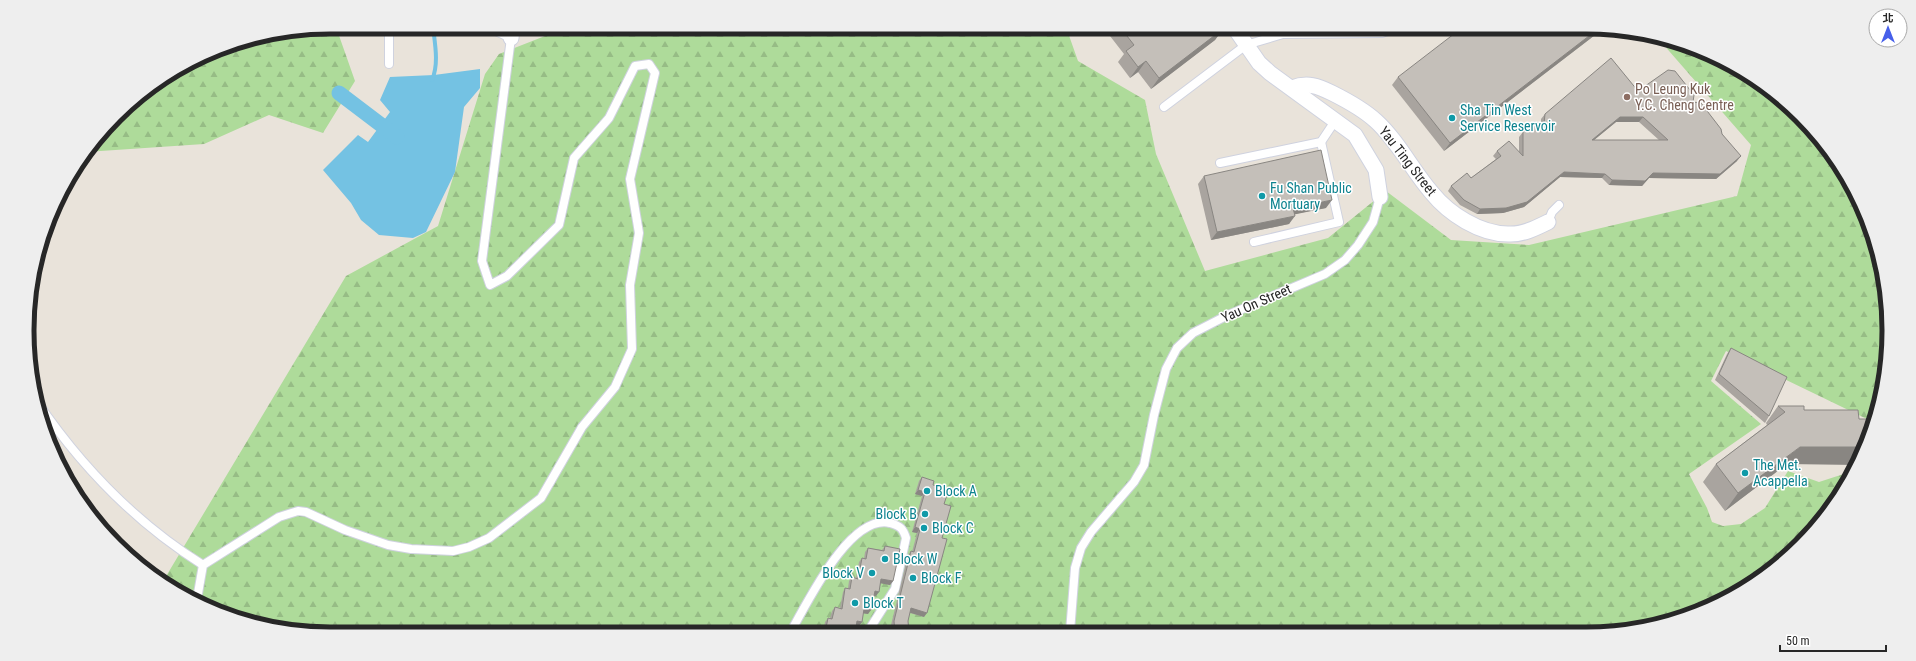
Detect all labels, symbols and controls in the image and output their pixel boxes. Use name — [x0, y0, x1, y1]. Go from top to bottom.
north arrow — [1868, 8, 1908, 48]
text: 北 — [1883, 12, 1894, 25]
place label: Po Leung Kuk Y.C. Cheng Centre — [1635, 81, 1734, 113]
marker: Po Leung Kuk Y.C. Cheng Centre — [1622, 92, 1632, 102]
place label: Sha Tin West Service Reservoir — [1460, 102, 1555, 134]
marker: Sha Tin West Service Reservoir — [1447, 113, 1457, 123]
street label: Yau Ting Street — [1376, 123, 1440, 199]
place label: Fu Shan Public Mortuary — [1270, 180, 1352, 212]
marker: Fu Shan Public Mortuary — [1257, 191, 1267, 201]
street label: Yau On Street — [1219, 280, 1293, 326]
place label: The Met. Acappella — [1753, 457, 1808, 489]
marker: The Met. Acappella — [1740, 468, 1750, 478]
place label: Block A — [935, 483, 977, 499]
marker: Block A — [922, 486, 932, 496]
place label: Block B — [875, 506, 917, 522]
marker: Block B — [920, 509, 930, 519]
place label: Block C — [932, 520, 974, 536]
marker: Block C — [919, 523, 929, 533]
place label: Block W — [893, 551, 938, 567]
marker: Block W — [880, 554, 890, 564]
place label: Block V — [822, 565, 864, 581]
marker: Block V — [867, 568, 877, 578]
place label: Block F — [921, 570, 962, 586]
marker: Block F — [908, 573, 918, 583]
place label: Block T — [863, 595, 904, 611]
marker: Block T — [850, 598, 860, 608]
scale bar — [1780, 627, 1886, 653]
text: 50 m — [1786, 634, 1810, 648]

